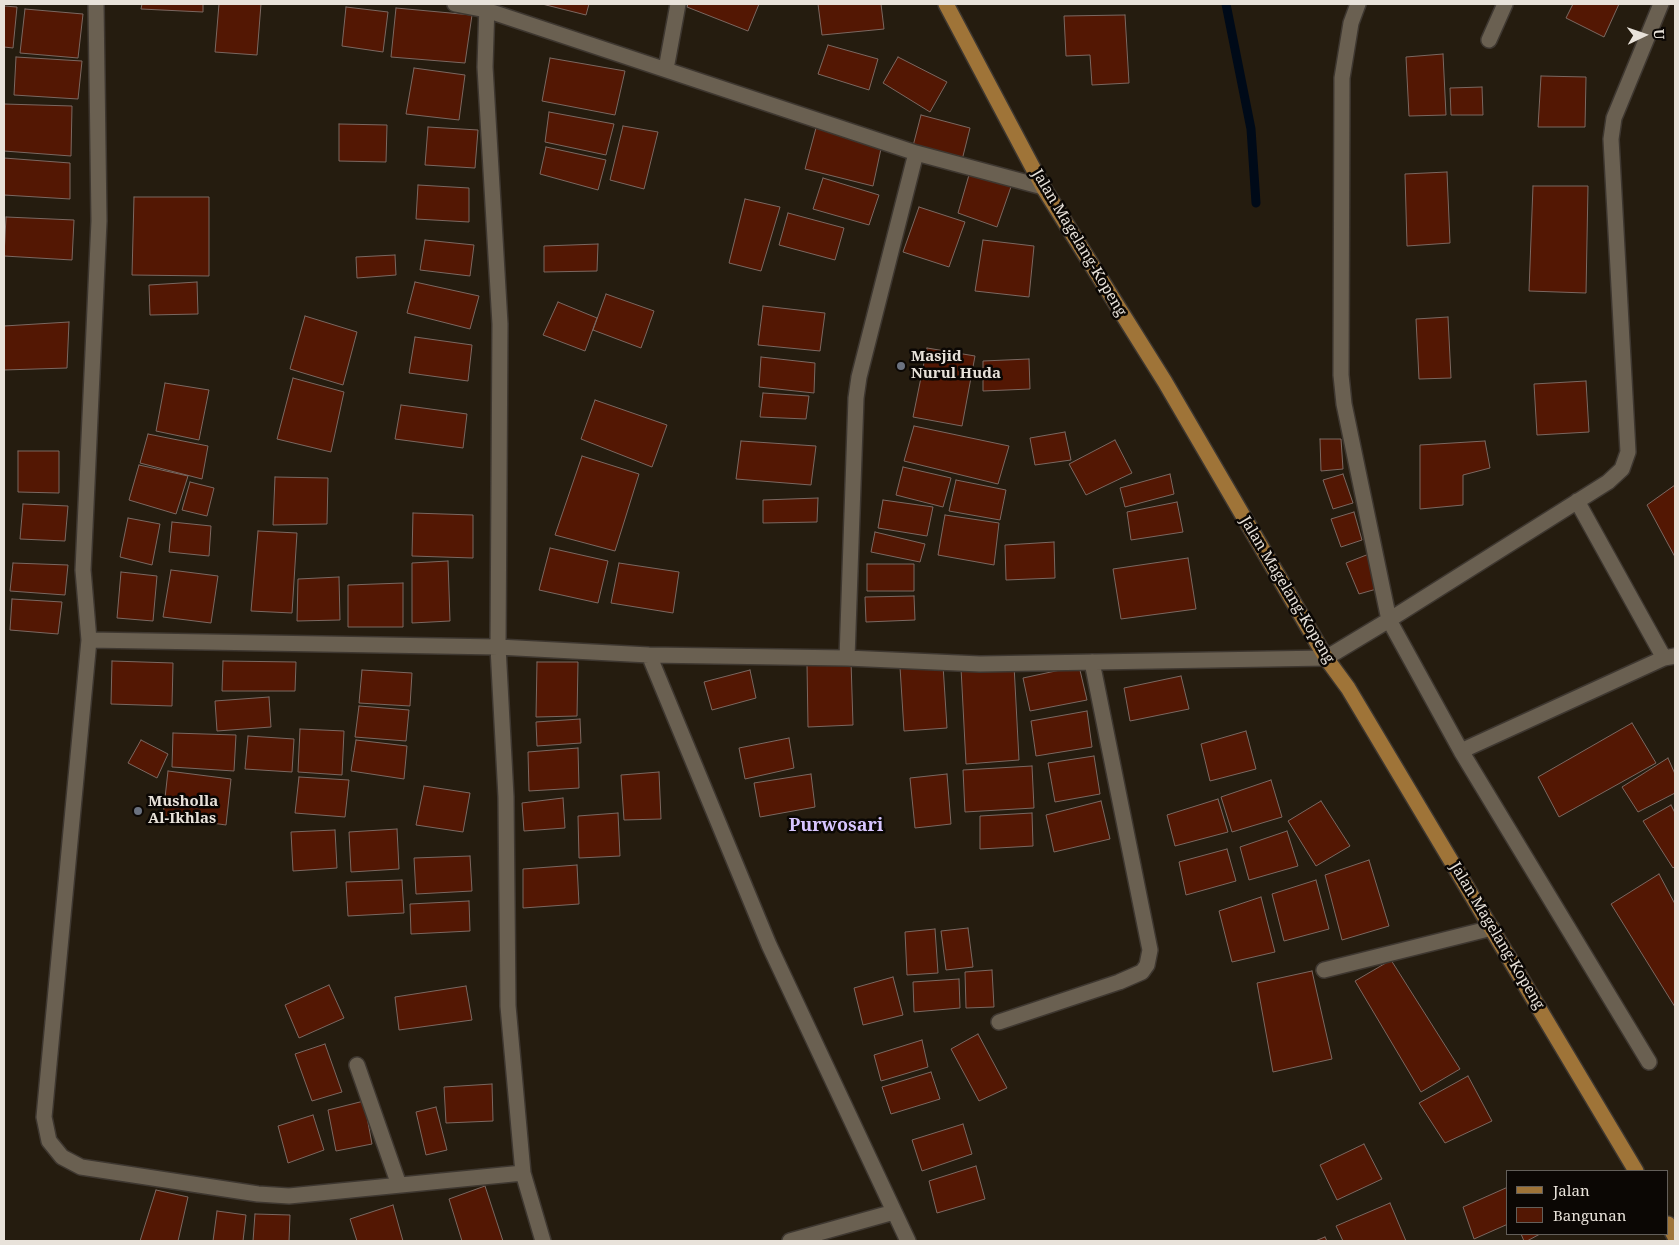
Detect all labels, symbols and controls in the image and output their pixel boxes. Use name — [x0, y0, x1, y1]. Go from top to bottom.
north arrow — [1619, 10, 1669, 60]
text: U — [1650, 28, 1669, 40]
street label: Jalan Magelang-Kopeng — [1028, 166, 1130, 320]
place label: Masjid Nurul Huda — [911, 348, 1001, 383]
marker: Masjid Nurul Huda — [895, 360, 907, 372]
street label: Jalan Magelang-Kopeng — [1236, 513, 1338, 667]
place label: Musholla Al-Ikhlas — [148, 793, 218, 828]
marker: Musholla Al-Ikhlas — [132, 805, 144, 817]
district label: Purwosari — [789, 815, 883, 837]
street label: Jalan Magelang-Kopeng — [1446, 859, 1548, 1013]
legend — [1506, 1170, 1669, 1235]
text: Jalan — [1553, 1180, 1590, 1200]
text: Bangunan — [1553, 1205, 1626, 1225]

